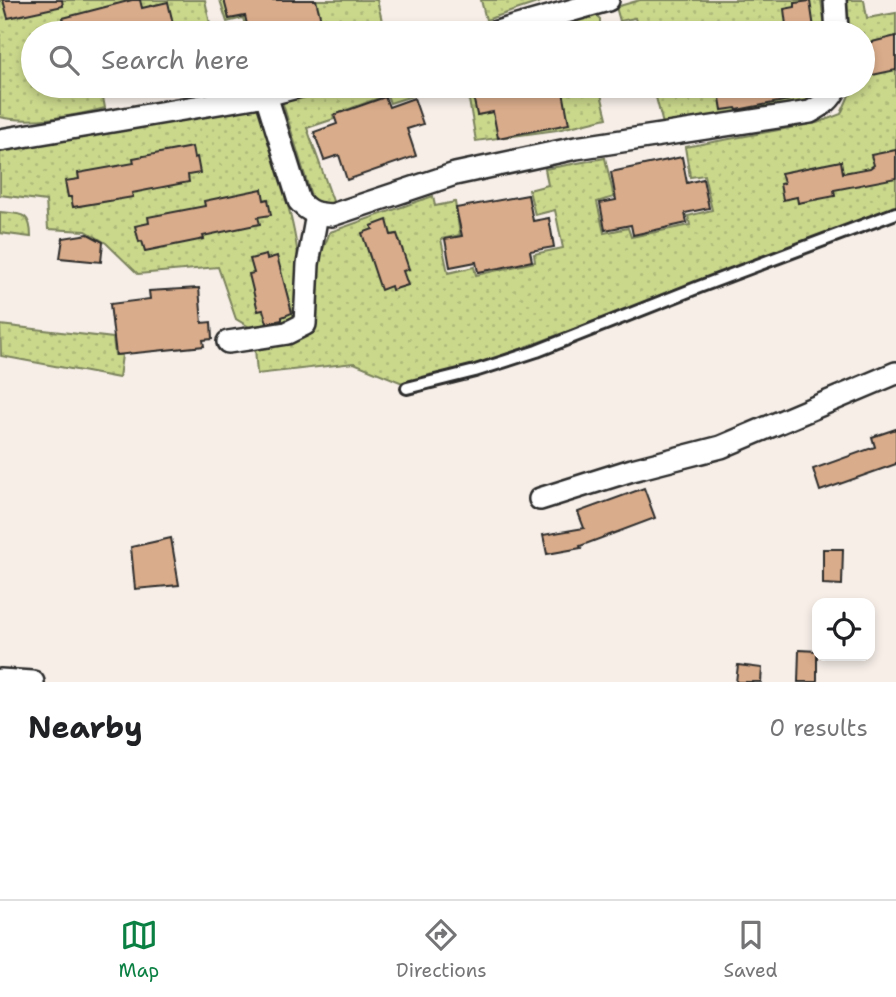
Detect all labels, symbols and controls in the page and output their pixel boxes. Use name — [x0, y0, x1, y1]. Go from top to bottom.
search box — [21, 21, 875, 98]
icon: search — [45, 41, 83, 79]
text: Search here — [101, 42, 250, 77]
map controls — [812, 598, 875, 661]
button: locate — [812, 598, 875, 661]
text: Nearby — [28, 707, 143, 748]
text: 0 results — [769, 713, 868, 743]
tab: Map — [118, 916, 159, 983]
tab: Directions — [396, 916, 487, 983]
tab: Saved — [724, 916, 778, 983]

